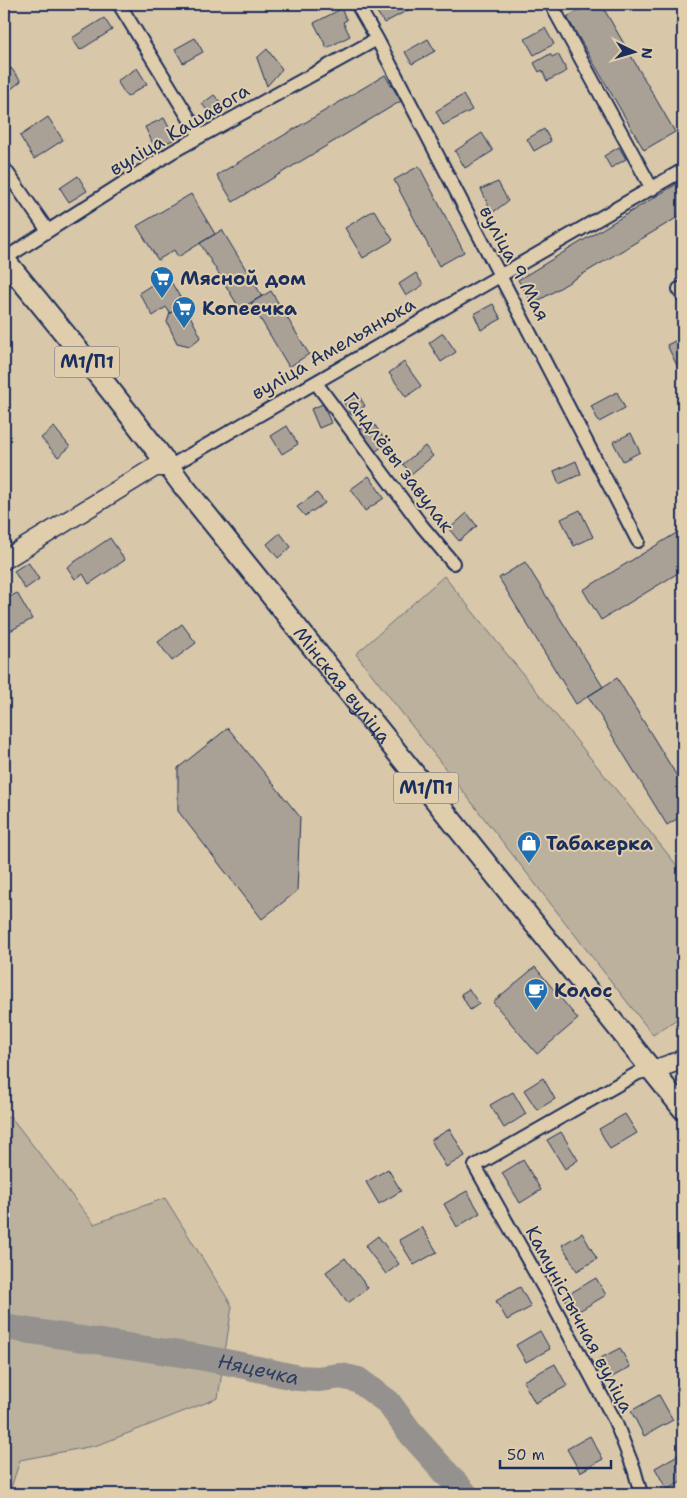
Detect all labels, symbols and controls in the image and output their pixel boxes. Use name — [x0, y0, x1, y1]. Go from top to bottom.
north arrow — [610, 28, 660, 78]
text: N — [638, 47, 656, 59]
street label: вуліца Кашавога — [104, 78, 254, 181]
street label: вуліца 9 Мая — [474, 201, 555, 325]
supermarket icon: Мясной дом — [149, 265, 175, 299]
place label: Мясной дом — [180, 266, 306, 291]
street label: вуліца Амельянюка — [247, 291, 420, 406]
supermarket icon: Копеечка — [171, 295, 197, 329]
place label: Копеечка — [202, 296, 297, 321]
road number: М1/П1 — [54, 347, 120, 378]
street label: Гандлёвы завулак — [338, 387, 459, 537]
street label: Мінская вуліца — [288, 621, 397, 749]
road number: М1/П1 — [394, 772, 458, 804]
shop icon: Табакерка — [516, 830, 542, 864]
place label: Табакерка — [546, 831, 653, 856]
cafe icon: Колос — [523, 977, 549, 1011]
place label: Колос — [554, 978, 613, 1003]
street label: Камуністычная вуліца — [520, 1222, 639, 1417]
water label: Няцечка — [216, 1348, 302, 1391]
scale bar — [500, 1438, 611, 1470]
text: 50 m — [507, 1445, 545, 1465]

